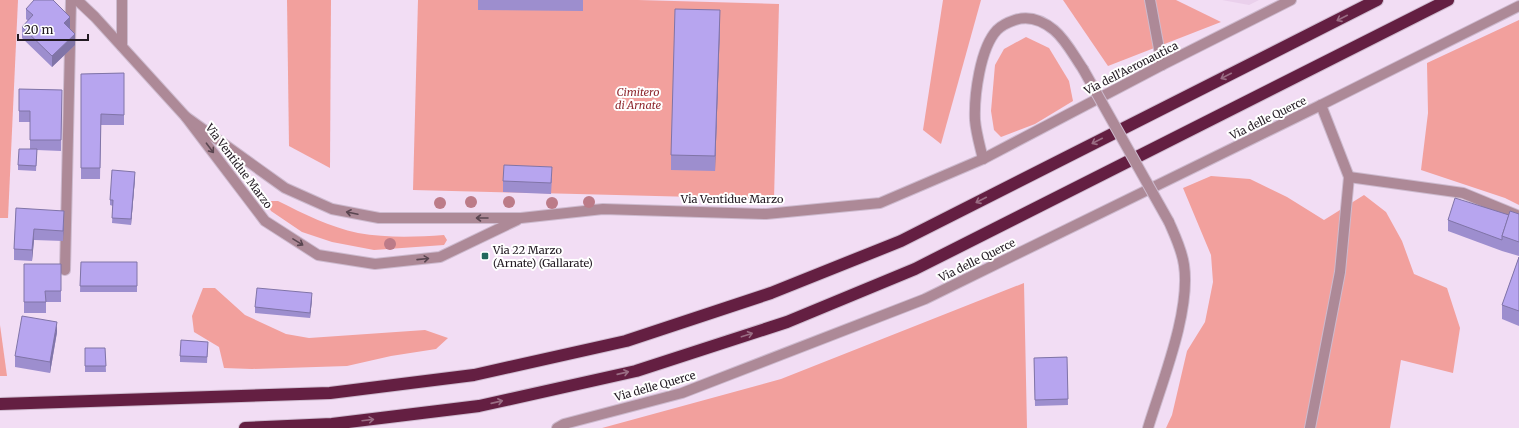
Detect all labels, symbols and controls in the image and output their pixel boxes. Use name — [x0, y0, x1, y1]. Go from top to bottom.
one-way arrow — [1336, 14, 1348, 22]
scale bar — [18, 16, 88, 42]
text: 20 m — [24, 22, 53, 37]
street label: Via dell'Aeronautica — [1081, 38, 1180, 98]
one-way arrow — [1220, 73, 1232, 81]
park label: Cimitero di Arnate — [615, 85, 661, 112]
street label: Via delle Querce — [1227, 93, 1309, 143]
street label: Via Ventidue Marzo — [202, 120, 276, 212]
one-way arrow — [1092, 138, 1104, 146]
one-way arrow — [206, 143, 214, 154]
street label: Via Ventidue Marzo — [680, 192, 784, 206]
one-way arrow — [976, 197, 988, 204]
one-way arrow — [346, 208, 359, 216]
one-way arrow — [476, 214, 489, 222]
street label: Via delle Querce — [936, 235, 1018, 285]
one-way arrow — [292, 238, 304, 246]
place label: Via 22 Marzo (Arnate) (Gallarate) — [492, 243, 593, 270]
marker: Via 22 Marzo (Arnate) (Gallarate) — [480, 251, 490, 261]
one-way arrow — [416, 255, 429, 263]
one-way arrow — [741, 331, 754, 338]
street label: Via delle Querce — [612, 368, 697, 405]
one-way arrow — [617, 369, 630, 377]
one-way arrow — [490, 397, 503, 405]
one-way arrow — [361, 416, 374, 424]

